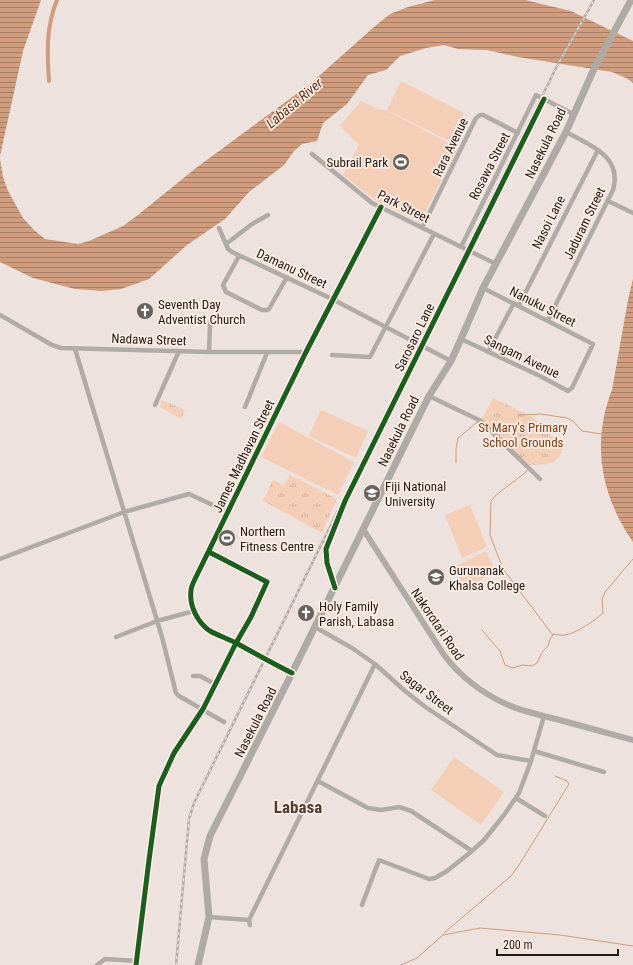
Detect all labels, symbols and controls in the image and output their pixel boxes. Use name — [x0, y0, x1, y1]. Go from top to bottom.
water label: Labasa River — [263, 74, 326, 131]
street label: Nasekula Road — [522, 105, 569, 181]
street label: Rara Avenue — [430, 115, 471, 179]
street label: Rosawa Street — [466, 130, 513, 202]
sports icon: Subrail Park — [391, 152, 411, 172]
place label: Subrail Park — [326, 155, 388, 170]
street label: Jaduram Street — [561, 185, 608, 262]
street label: Park Street — [375, 187, 433, 226]
street label: Nasoi Lane — [529, 193, 568, 251]
street label: Damanu Street — [254, 246, 329, 291]
street label: Nanuku Street — [507, 283, 579, 330]
place label: Seventh Day Adventist Church — [158, 297, 245, 327]
church icon: Seventh Day Adventist Church — [135, 301, 155, 321]
street label: Sarosaro Lane — [392, 301, 437, 374]
street label: Nadawa Street — [111, 331, 187, 348]
street label: Sangam Avenue — [482, 332, 562, 381]
street label: Nasekula Road — [375, 393, 422, 469]
street label: James Madhavan Street — [210, 397, 277, 515]
park label: St Mary's Primary School Grounds — [478, 420, 568, 450]
place label: Fiji National University — [385, 479, 446, 509]
school or university icon: Fiji National University — [362, 483, 382, 503]
place label: Northern Fitness Centre — [240, 524, 314, 554]
sports icon: Northern Fitness Centre — [217, 528, 237, 548]
place label: Gurunanak Khalsa College — [449, 563, 525, 593]
school or university icon: Gurunanak Khalsa College — [426, 567, 446, 587]
street label: Nakorotari Road — [408, 586, 467, 663]
place label: Holy Family Parish, Labasa — [319, 599, 394, 629]
church icon: Holy Family Parish, Labasa — [296, 603, 316, 623]
street label: Sagar Street — [397, 667, 456, 717]
street label: Nasekula Road — [231, 685, 280, 760]
district label: Labasa — [274, 797, 322, 817]
scale bar — [497, 931, 618, 957]
text: 200 m — [503, 938, 533, 952]

